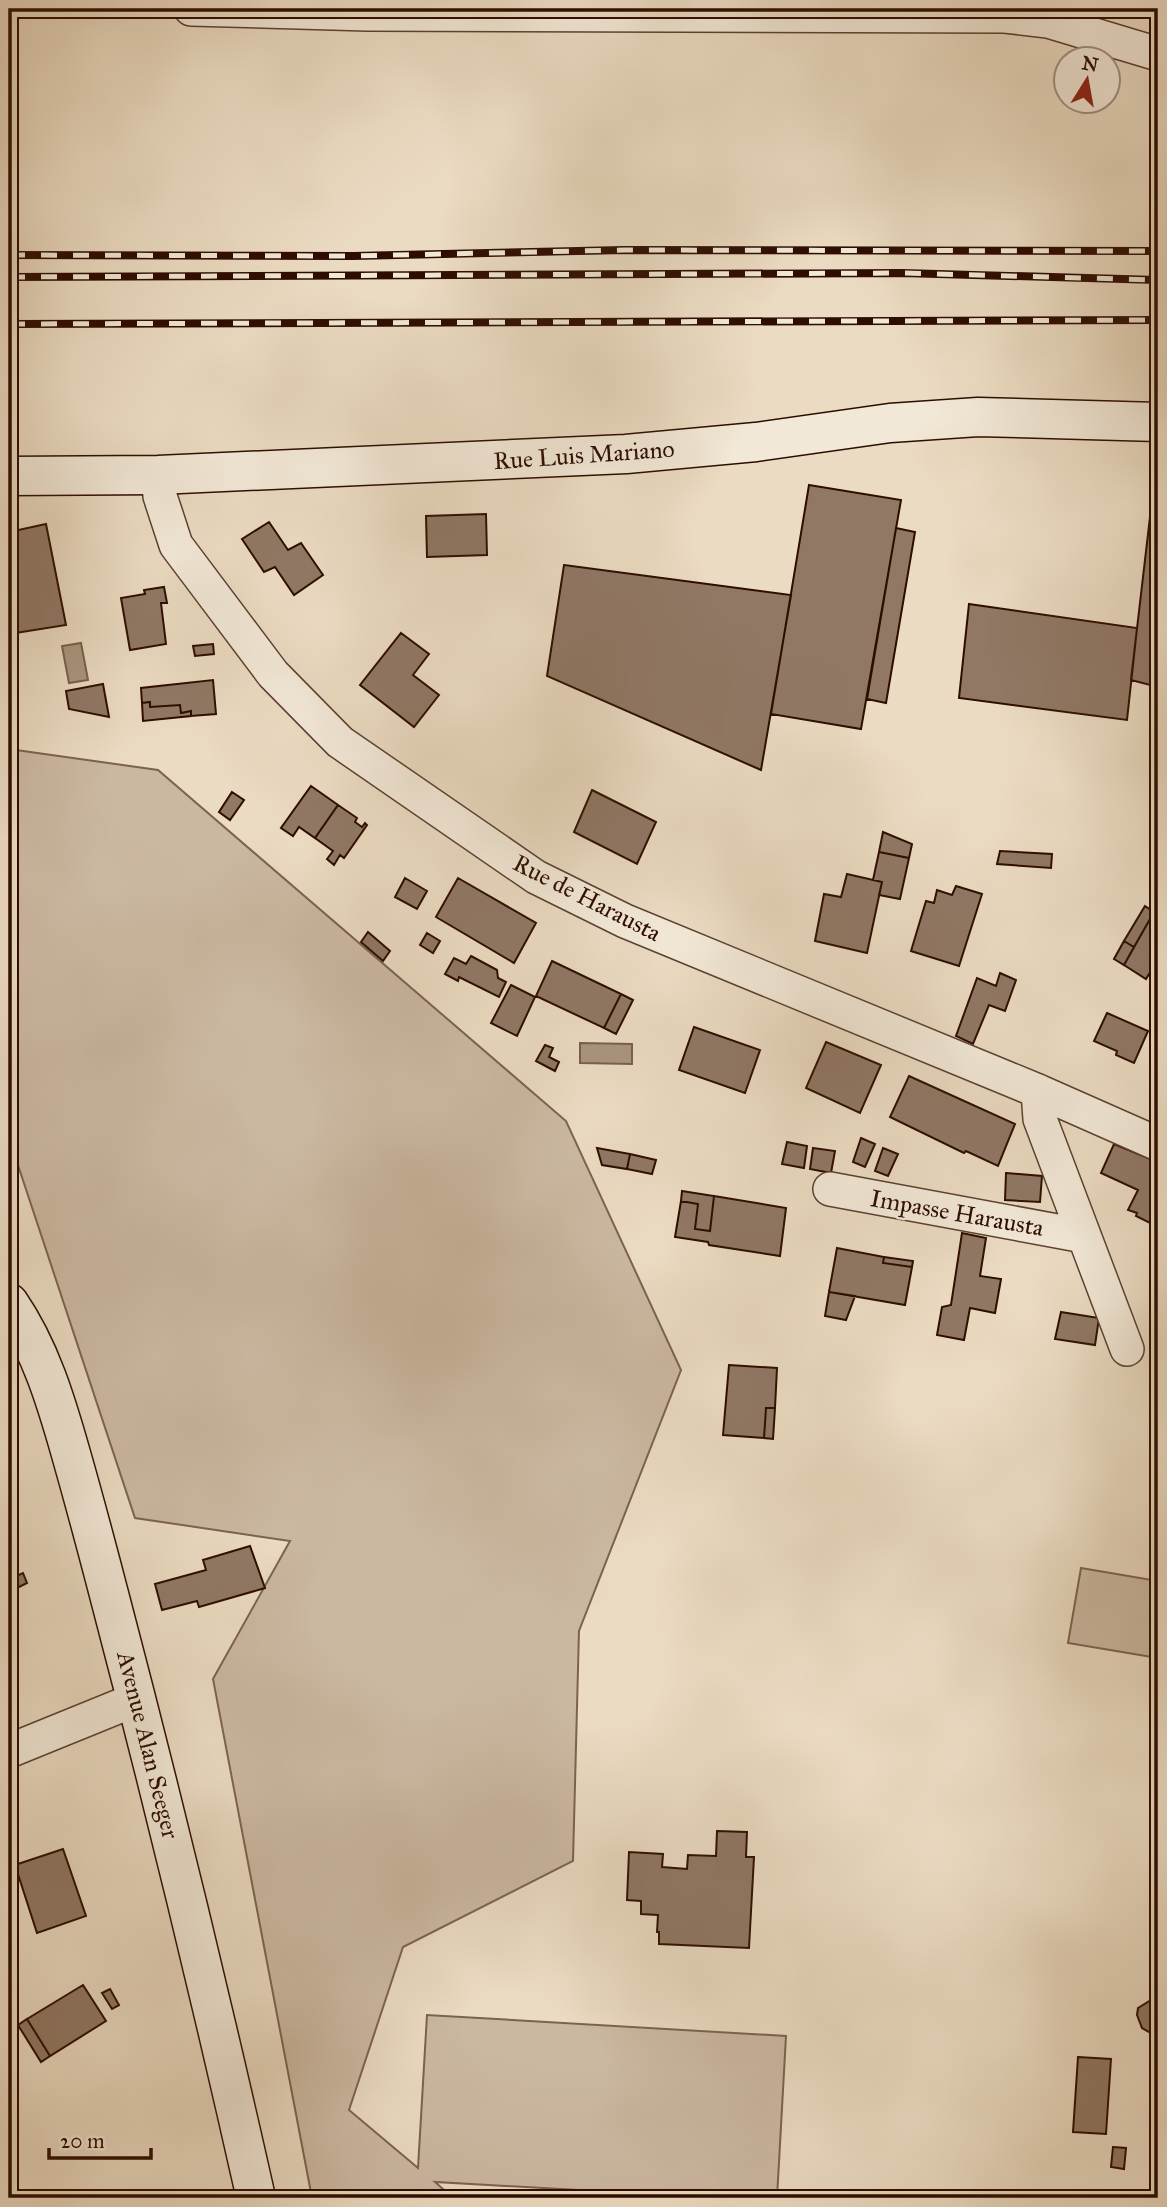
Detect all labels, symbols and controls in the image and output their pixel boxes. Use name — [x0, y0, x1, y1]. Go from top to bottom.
north arrow — [1052, 46, 1122, 116]
text: N — [1080, 51, 1100, 77]
street label: Rue Luis Mariano — [492, 434, 676, 476]
street label: Rue de Harausta — [508, 848, 667, 949]
street label: Impasse Harausta — [868, 1183, 1047, 1243]
street label: Avenue Alan Seeger — [110, 1647, 186, 1842]
scale bar — [49, 2116, 150, 2160]
text: 20 m — [60, 2128, 105, 2154]

